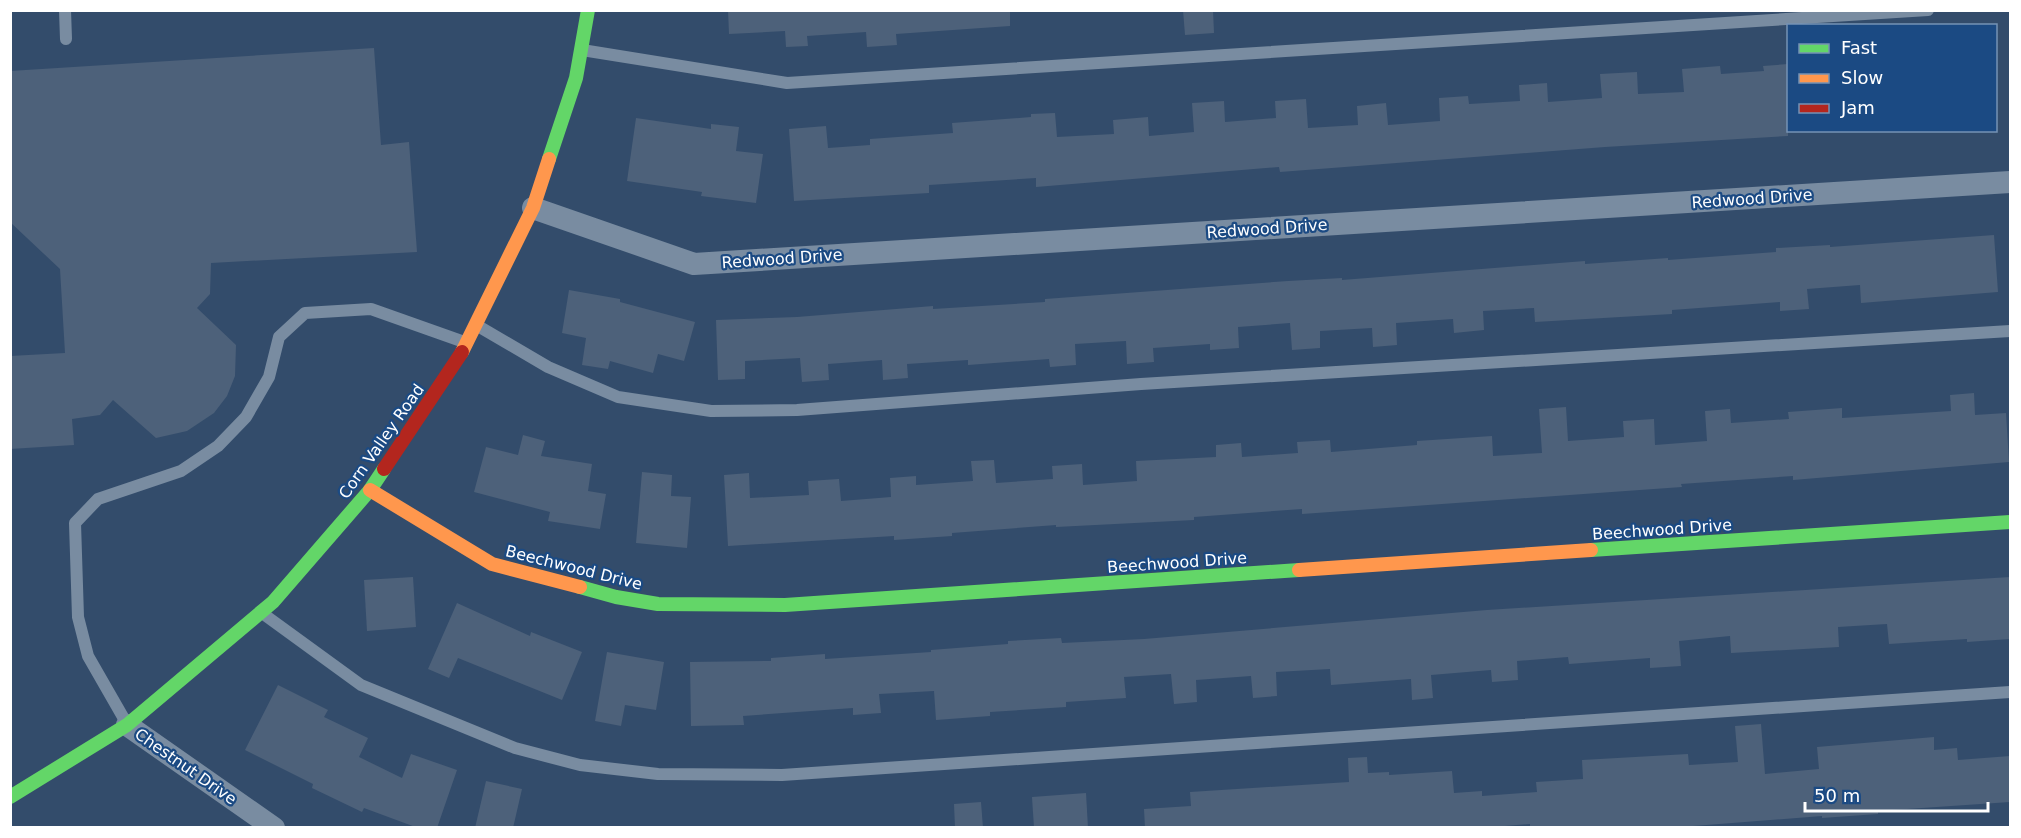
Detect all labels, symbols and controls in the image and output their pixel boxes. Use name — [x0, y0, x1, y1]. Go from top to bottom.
legend — [1787, 24, 1997, 132]
text: Fast — [1841, 37, 1877, 58]
text: Slow — [1841, 67, 1883, 88]
text: Jam — [1840, 97, 1875, 118]
street label: Redwood Drive — [1691, 185, 1813, 212]
street label: Redwood Drive — [1206, 215, 1328, 242]
street label: Redwood Drive — [721, 245, 843, 272]
street label: Corn Valley Road — [335, 380, 428, 502]
street label: Beechwood Drive — [1591, 515, 1733, 544]
street label: Beechwood Drive — [504, 541, 644, 594]
street label: Beechwood Drive — [1106, 548, 1248, 577]
street label: Chestnut Drive — [131, 724, 240, 809]
scale bar — [1805, 775, 1988, 813]
text: 50 m — [1814, 785, 1860, 806]

